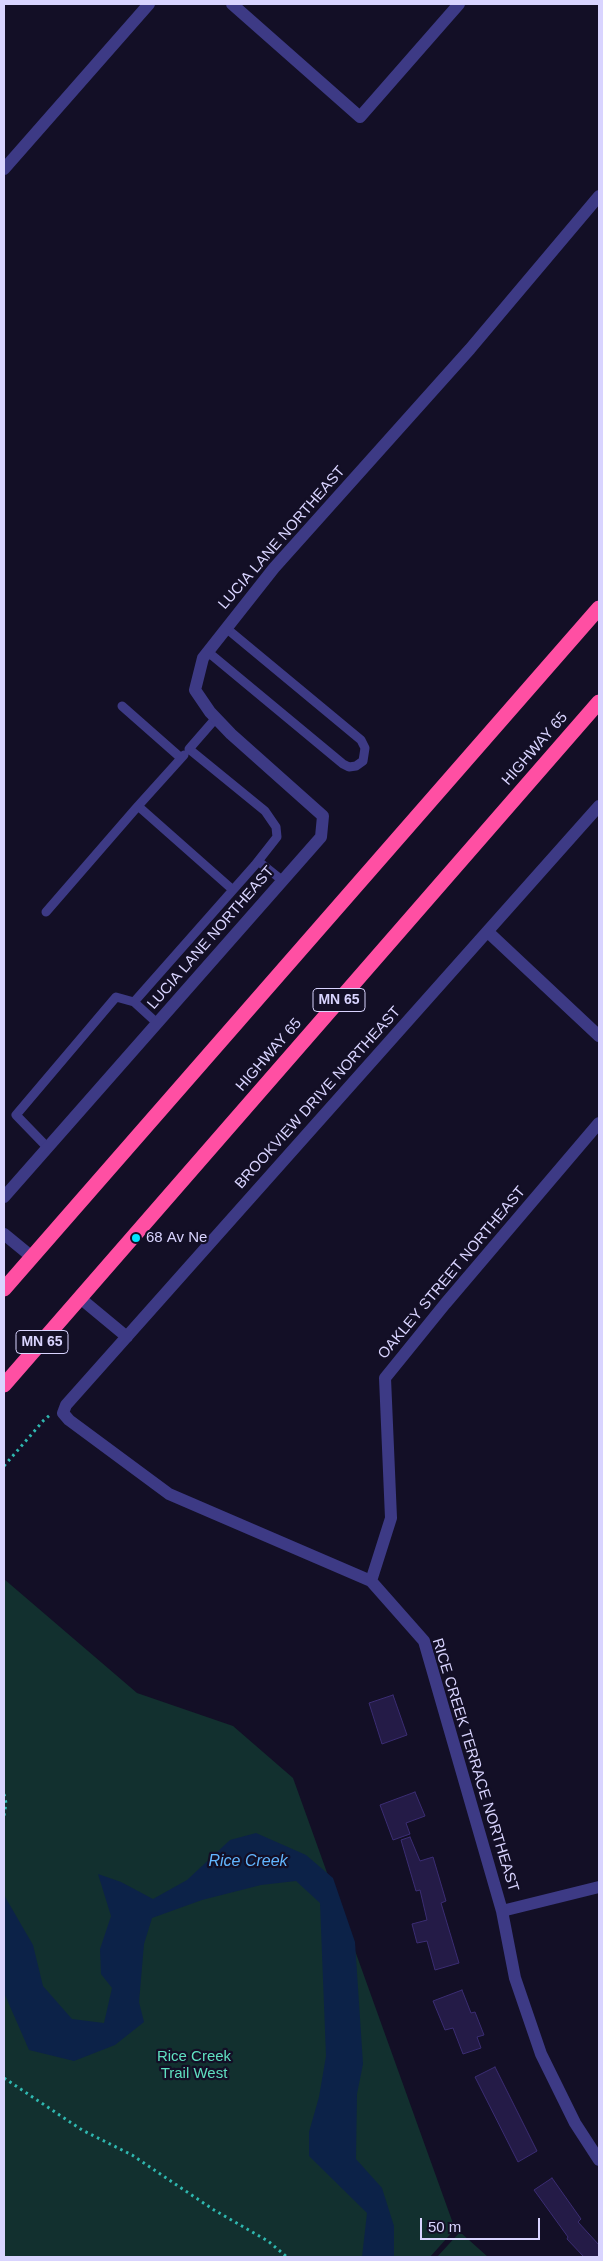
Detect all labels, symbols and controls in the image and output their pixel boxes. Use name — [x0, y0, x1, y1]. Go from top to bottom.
street label: LUCIA LANE NORTHEAST — [215, 463, 349, 613]
street label: HIGHWAY 65 — [498, 709, 572, 789]
street label: LUCIA LANE NORTHEAST — [144, 863, 278, 1013]
road number: MN 65 — [313, 988, 365, 1012]
street label: BROOKVIEW DRIVE NORTHEAST — [231, 1003, 405, 1193]
street label: HIGHWAY 65 — [232, 1015, 306, 1095]
street label: OAKLEY STREET NORTHEAST — [374, 1183, 530, 1363]
place label: 68 Av Ne — [146, 1229, 207, 1247]
marker: 68 Av Ne — [130, 1232, 142, 1244]
road number: MN 65 — [16, 1330, 68, 1354]
street label: RICE CREEK TERRACE NORTHEAST — [428, 1636, 522, 1894]
water label: Rice Creek — [208, 1852, 288, 1872]
park label: Rice Creek Trail West — [157, 2048, 231, 2083]
scale bar — [423, 2208, 543, 2240]
text: 50 m — [428, 2218, 461, 2235]

